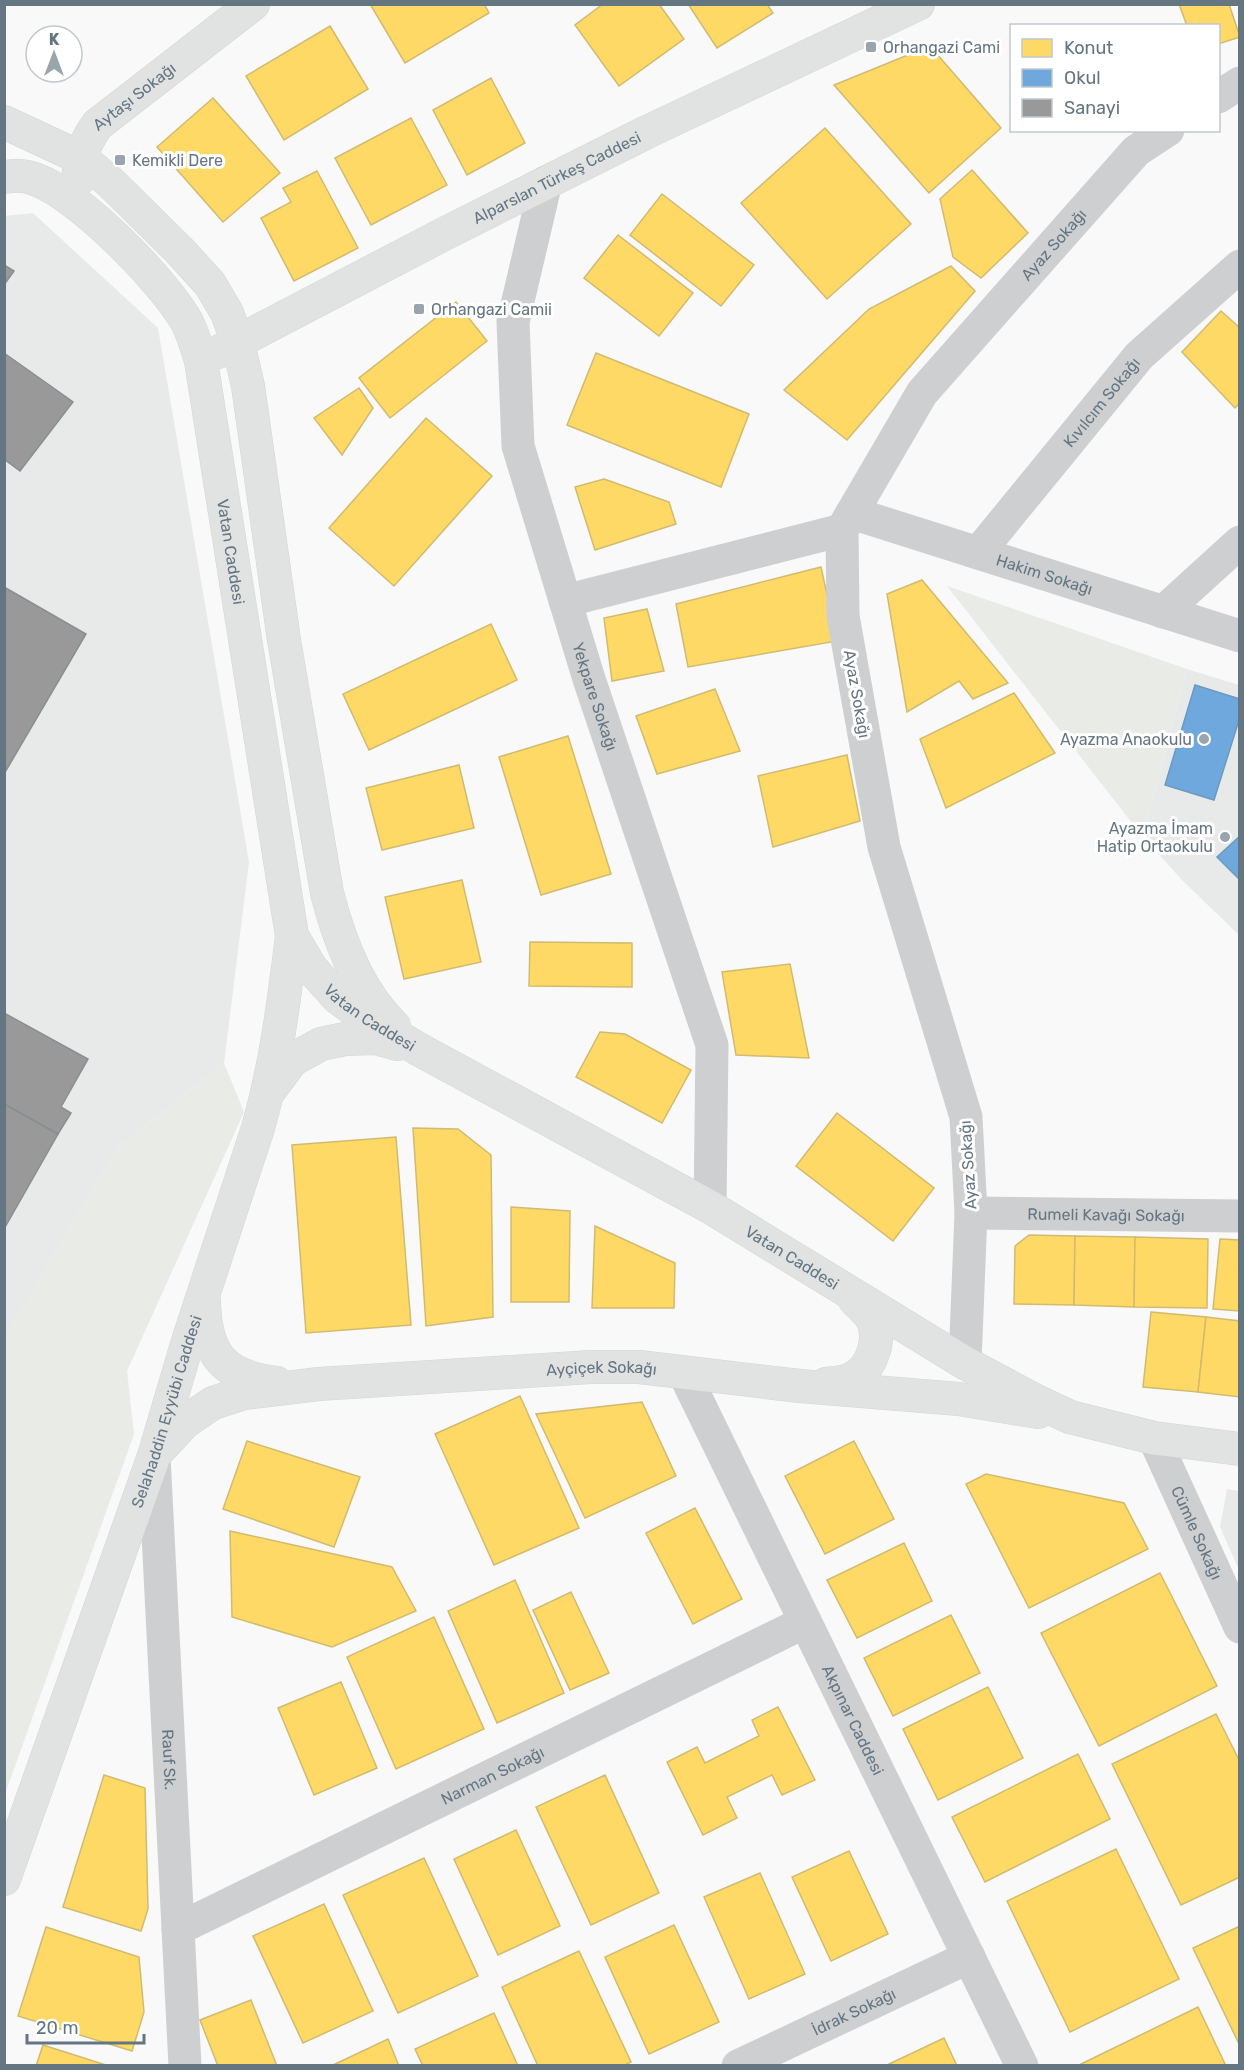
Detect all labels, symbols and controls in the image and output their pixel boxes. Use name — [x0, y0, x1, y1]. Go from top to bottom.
north arrow — [24, 24, 84, 84]
legend — [1010, 24, 1220, 132]
text: K — [49, 30, 60, 49]
text: Konut — [1064, 37, 1113, 59]
place label: Orhangazi Cami — [883, 38, 1000, 57]
marker: Orhangazi Cami — [864, 40, 878, 54]
street label: Aytaşı Sokağı — [89, 58, 179, 134]
text: Okul — [1064, 67, 1101, 89]
text: Sanayi — [1064, 97, 1120, 119]
street label: Alparslan Türkeş Caddesi — [469, 127, 644, 228]
place label: Kemikli Dere — [132, 151, 223, 170]
marker: Kemikli Dere — [113, 153, 127, 167]
street label: Ayaz Sokağı — [1017, 205, 1090, 284]
place label: Orhangazi Camii — [431, 300, 552, 319]
marker: Orhangazi Camii — [412, 302, 426, 316]
street label: Kıvılcım Sokağı — [1059, 353, 1144, 451]
street label: Vatan Caddesi — [213, 498, 249, 606]
street label: Hakim Sokağı — [994, 550, 1095, 598]
street label: Yekpare Sokağı — [569, 640, 622, 753]
street label: Ayaz Sokağı — [840, 648, 874, 740]
place label: Ayazma Anaokulu — [1060, 730, 1192, 749]
marker: Ayazma Anaokulu — [1197, 732, 1211, 746]
place label: Ayazma İmam Hatip Ortaokulu — [1097, 819, 1213, 856]
marker: Ayazma İmam Hatip Ortaokulu — [1218, 830, 1232, 844]
street label: Vatan Caddesi — [320, 980, 419, 1055]
street label: Ayaz Sokağı — [955, 1120, 981, 1210]
street label: Rumeli Kavağı Sokağı — [1027, 1204, 1185, 1225]
street label: Vatan Caddesi — [742, 1221, 843, 1293]
street label: Selahaddin Eyyübi Caddesi — [127, 1313, 205, 1510]
street label: Ayçiçek Sokağı — [546, 1357, 658, 1379]
street label: Cümle Sokağı — [1168, 1483, 1227, 1582]
street label: Akpınar Caddesi — [818, 1662, 888, 1778]
street label: Rauf Sk. — [158, 1729, 180, 1791]
street label: Narman Sokağı — [438, 1742, 547, 1808]
street label: İdrak Sokağı — [809, 1984, 899, 2039]
scale bar — [27, 2007, 144, 2045]
text: 20 m — [36, 2017, 78, 2039]

